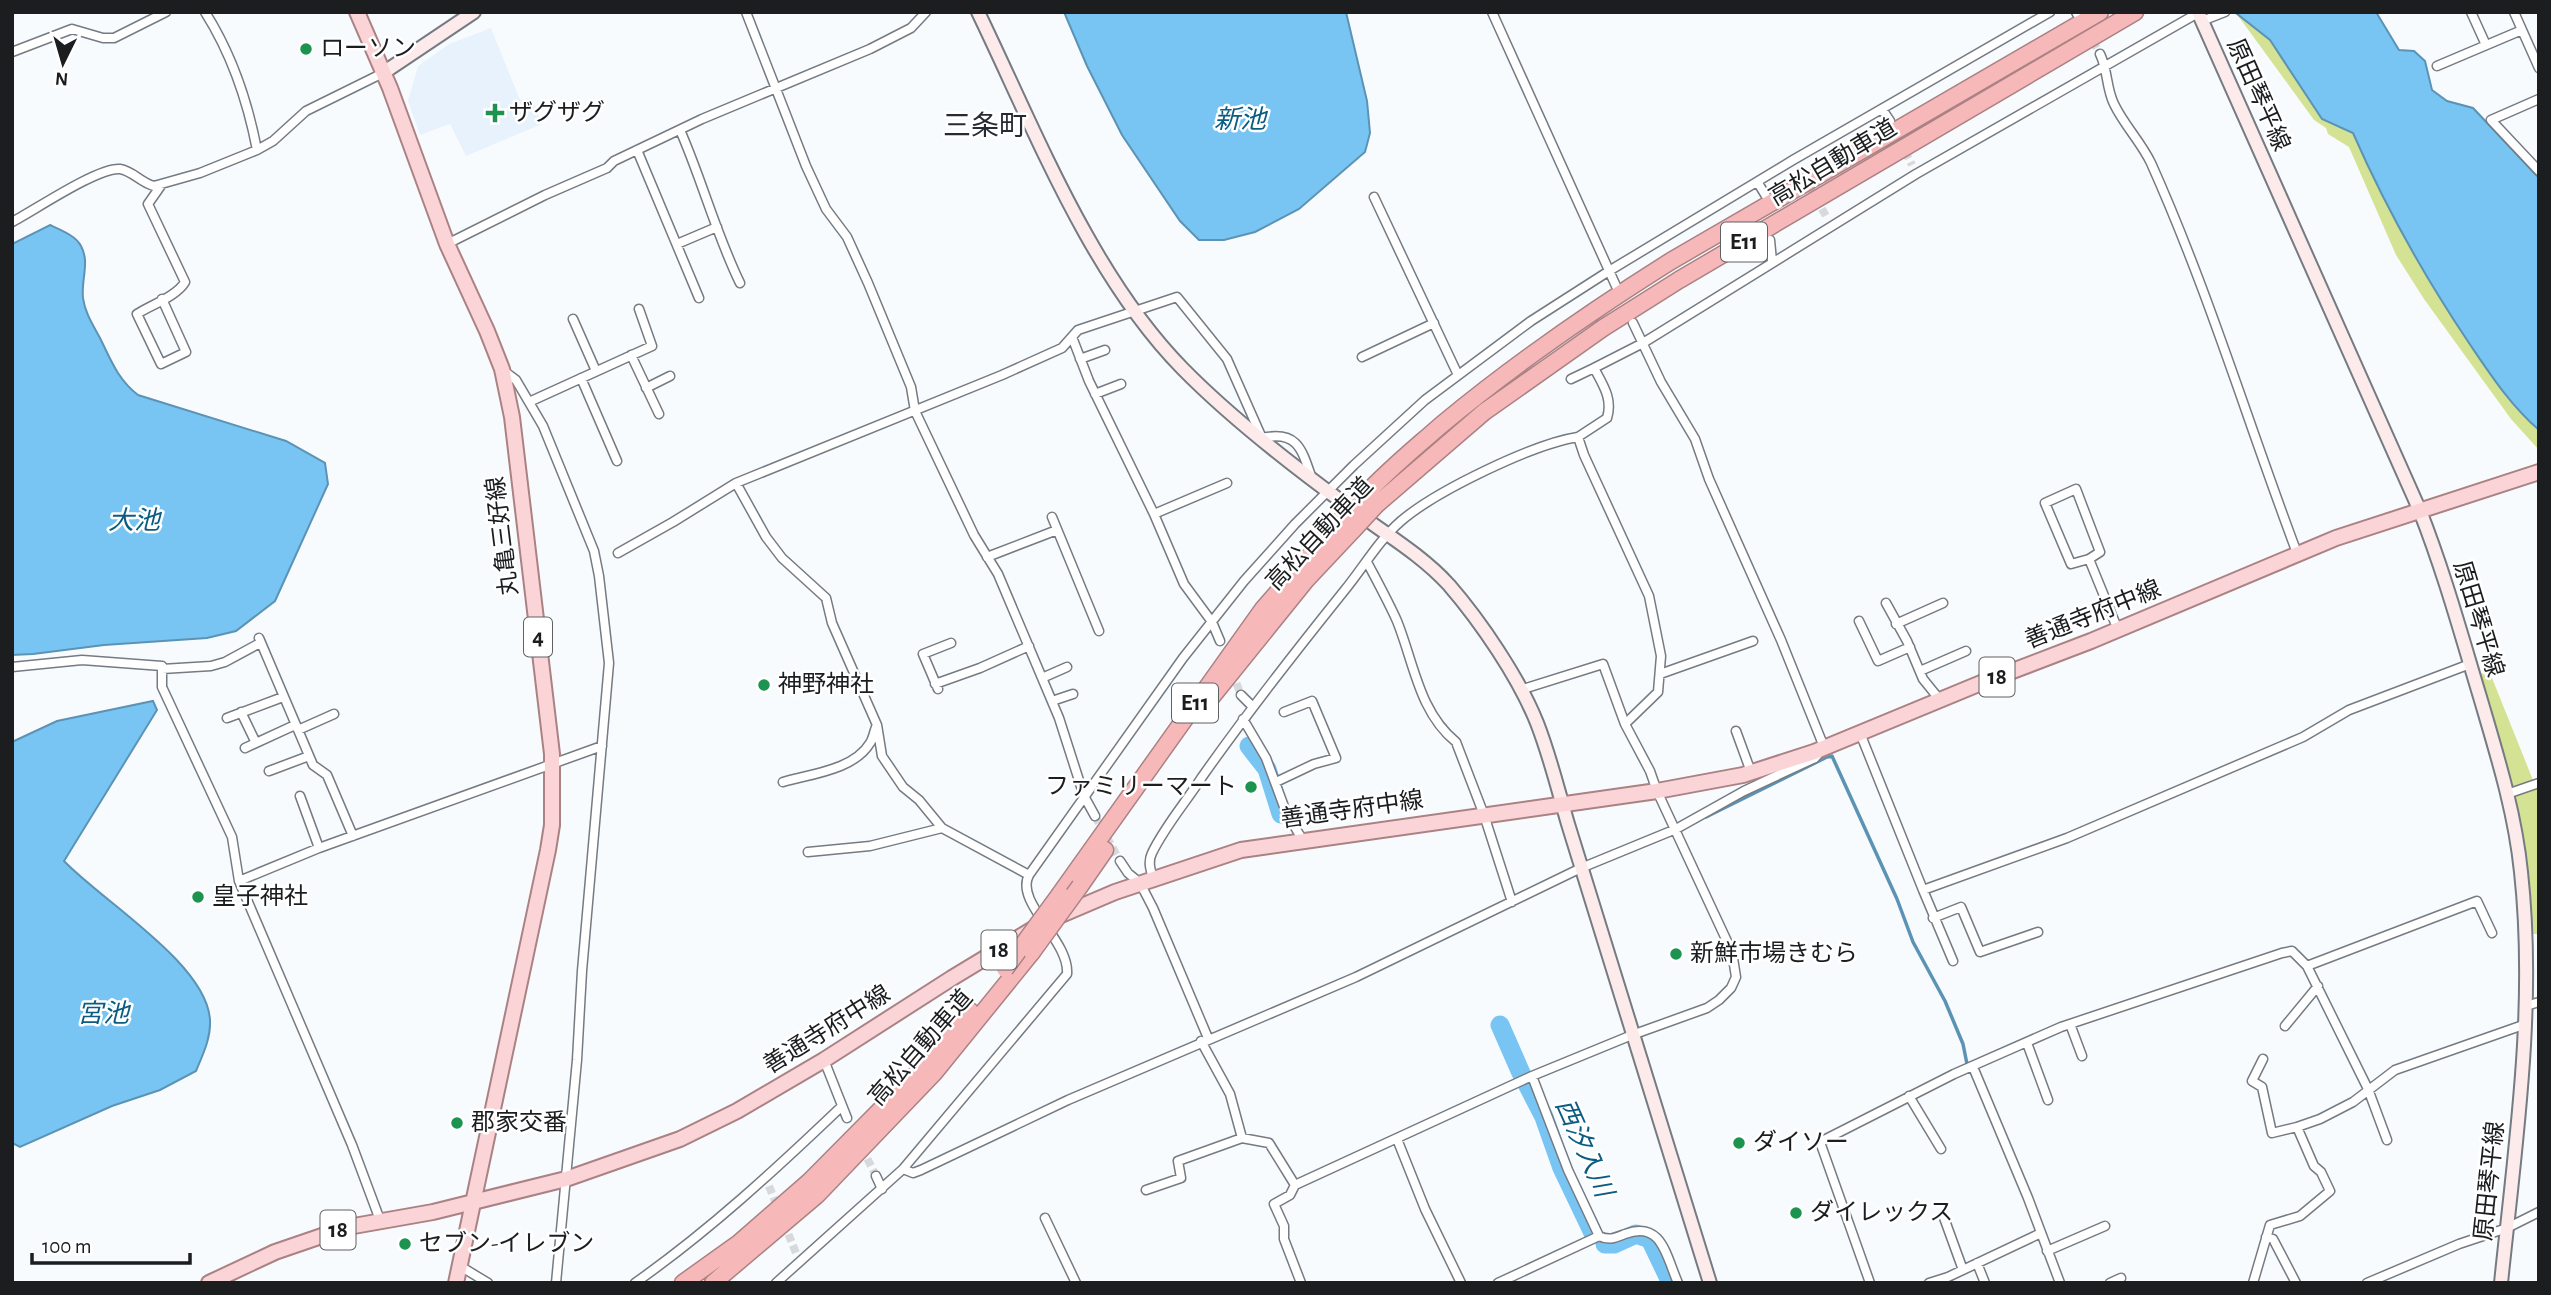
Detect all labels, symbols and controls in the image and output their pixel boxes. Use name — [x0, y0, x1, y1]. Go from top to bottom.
north arrow — [28, 28, 98, 98]
street label: 原田琴平線 — [2223, 34, 2295, 155]
place label: ローソン — [320, 37, 416, 61]
marker: ローソン — [298, 41, 314, 57]
text: N — [54, 68, 69, 88]
place label: ザグザグ — [509, 99, 605, 125]
marker: ザグザグ — [487, 105, 503, 121]
water label: 新池 — [1214, 106, 1269, 133]
district label: 三条町 — [943, 111, 1027, 141]
street label: 高松自動車道 — [1764, 114, 1901, 210]
road number: E11 — [1721, 222, 1767, 262]
street label: 高松自動車道 — [1261, 472, 1378, 595]
street label: 丸亀三好線 — [482, 475, 522, 597]
water label: 大池 — [108, 507, 163, 534]
street label: 原田琴平線 — [2449, 558, 2509, 680]
street label: 善通寺府中線 — [2021, 575, 2164, 653]
road number: 4 — [524, 618, 552, 656]
road number: 18 — [1980, 657, 2014, 696]
place label: 神野神社 — [778, 671, 874, 697]
marker: 神野神社 — [756, 677, 772, 693]
road number: E11 — [1172, 684, 1218, 722]
place label: ファミリーマート — [1045, 775, 1237, 799]
marker: ファミリーマート — [1243, 779, 1259, 795]
street label: 善通寺府中線 — [1279, 786, 1425, 832]
place label: 皇子神社 — [212, 883, 308, 909]
marker: 皇子神社 — [190, 889, 206, 905]
road number: 18 — [982, 931, 1016, 970]
place label: 新鮮市場きむら — [1690, 940, 1858, 966]
marker: 新鮮市場きむら — [1668, 946, 1684, 962]
street label: 善通寺府中線 — [759, 980, 894, 1078]
street label: 高松自動車道 — [863, 984, 977, 1110]
water label: 宮池 — [77, 1000, 132, 1027]
water label: 西汐入川 — [1551, 1095, 1619, 1204]
place label: 郡家交番 — [471, 1109, 567, 1135]
marker: 郡家交番 — [449, 1115, 465, 1131]
street label: 原田琴平線 — [2470, 1120, 2508, 1242]
place label: ダイソー — [1753, 1129, 1849, 1155]
marker: ダイソー — [1731, 1135, 1747, 1151]
place label: ダイレックス — [1810, 1199, 1953, 1225]
marker: ダイレックス — [1788, 1205, 1804, 1221]
road number: 18 — [320, 1210, 356, 1250]
scale bar — [32, 1222, 189, 1266]
place label: セブン-イレブン — [419, 1230, 594, 1256]
text: 100 m — [42, 1236, 92, 1257]
marker: セブン-イレブン — [397, 1236, 413, 1252]

